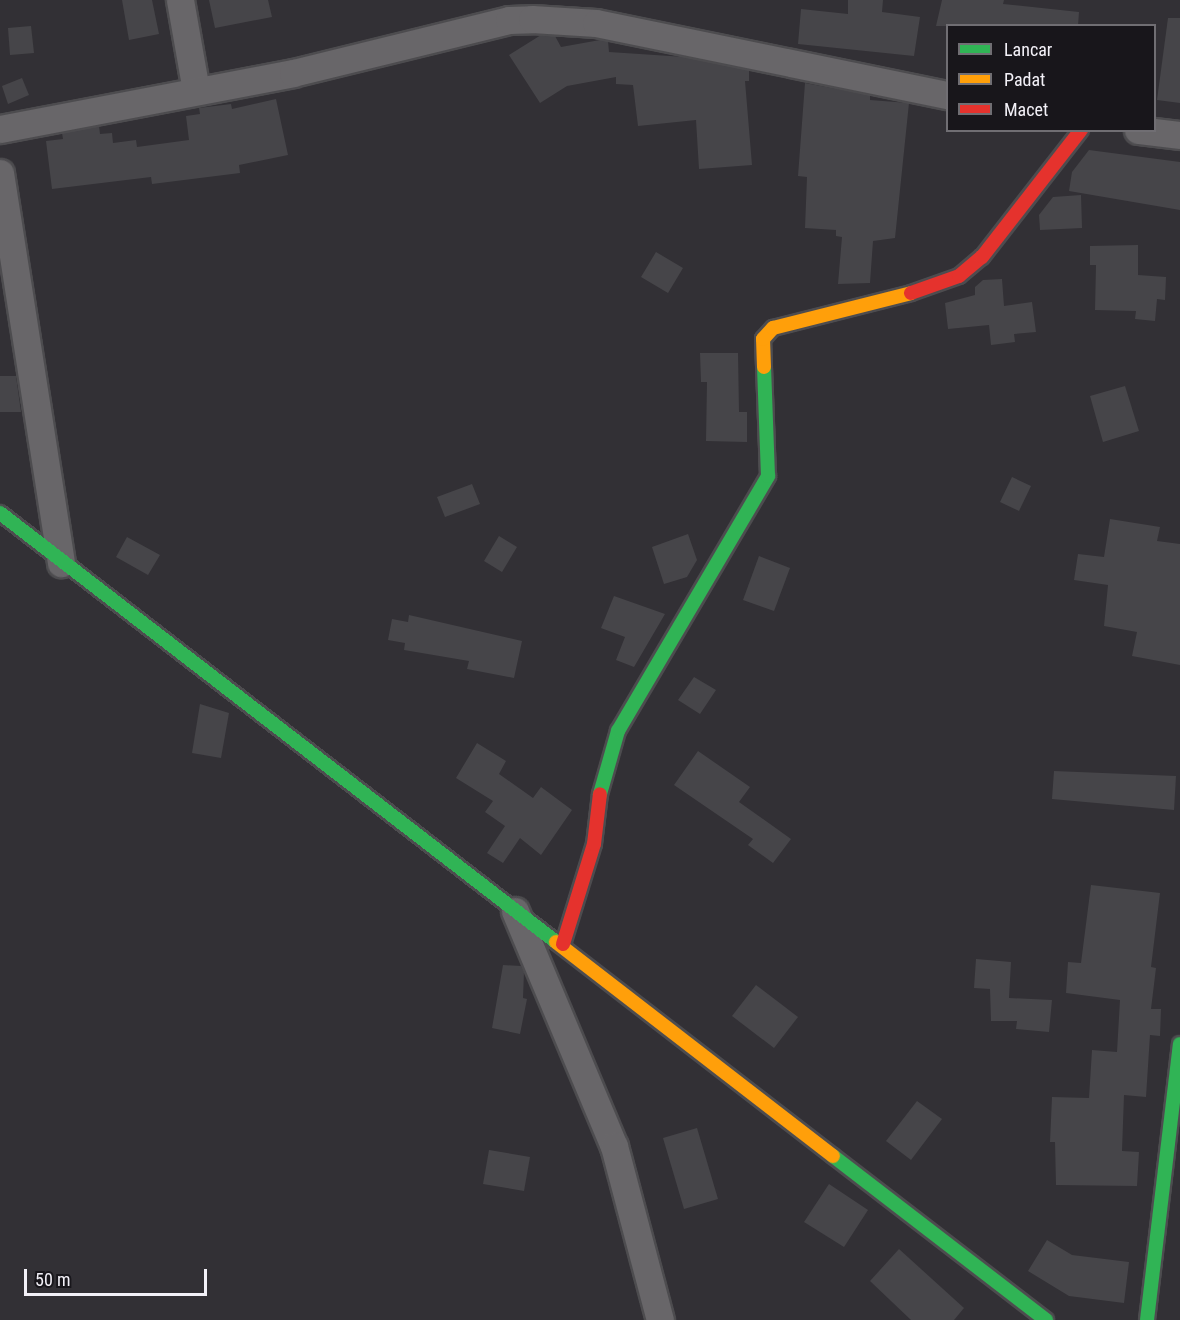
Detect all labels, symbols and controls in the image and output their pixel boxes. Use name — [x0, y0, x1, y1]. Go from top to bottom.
legend — [946, 24, 1156, 132]
text: Lancar — [1004, 39, 1052, 60]
text: Padat — [1004, 69, 1045, 90]
text: Macet — [1004, 99, 1048, 120]
scale bar — [27, 1257, 210, 1295]
text: 50 m — [35, 1269, 70, 1290]

